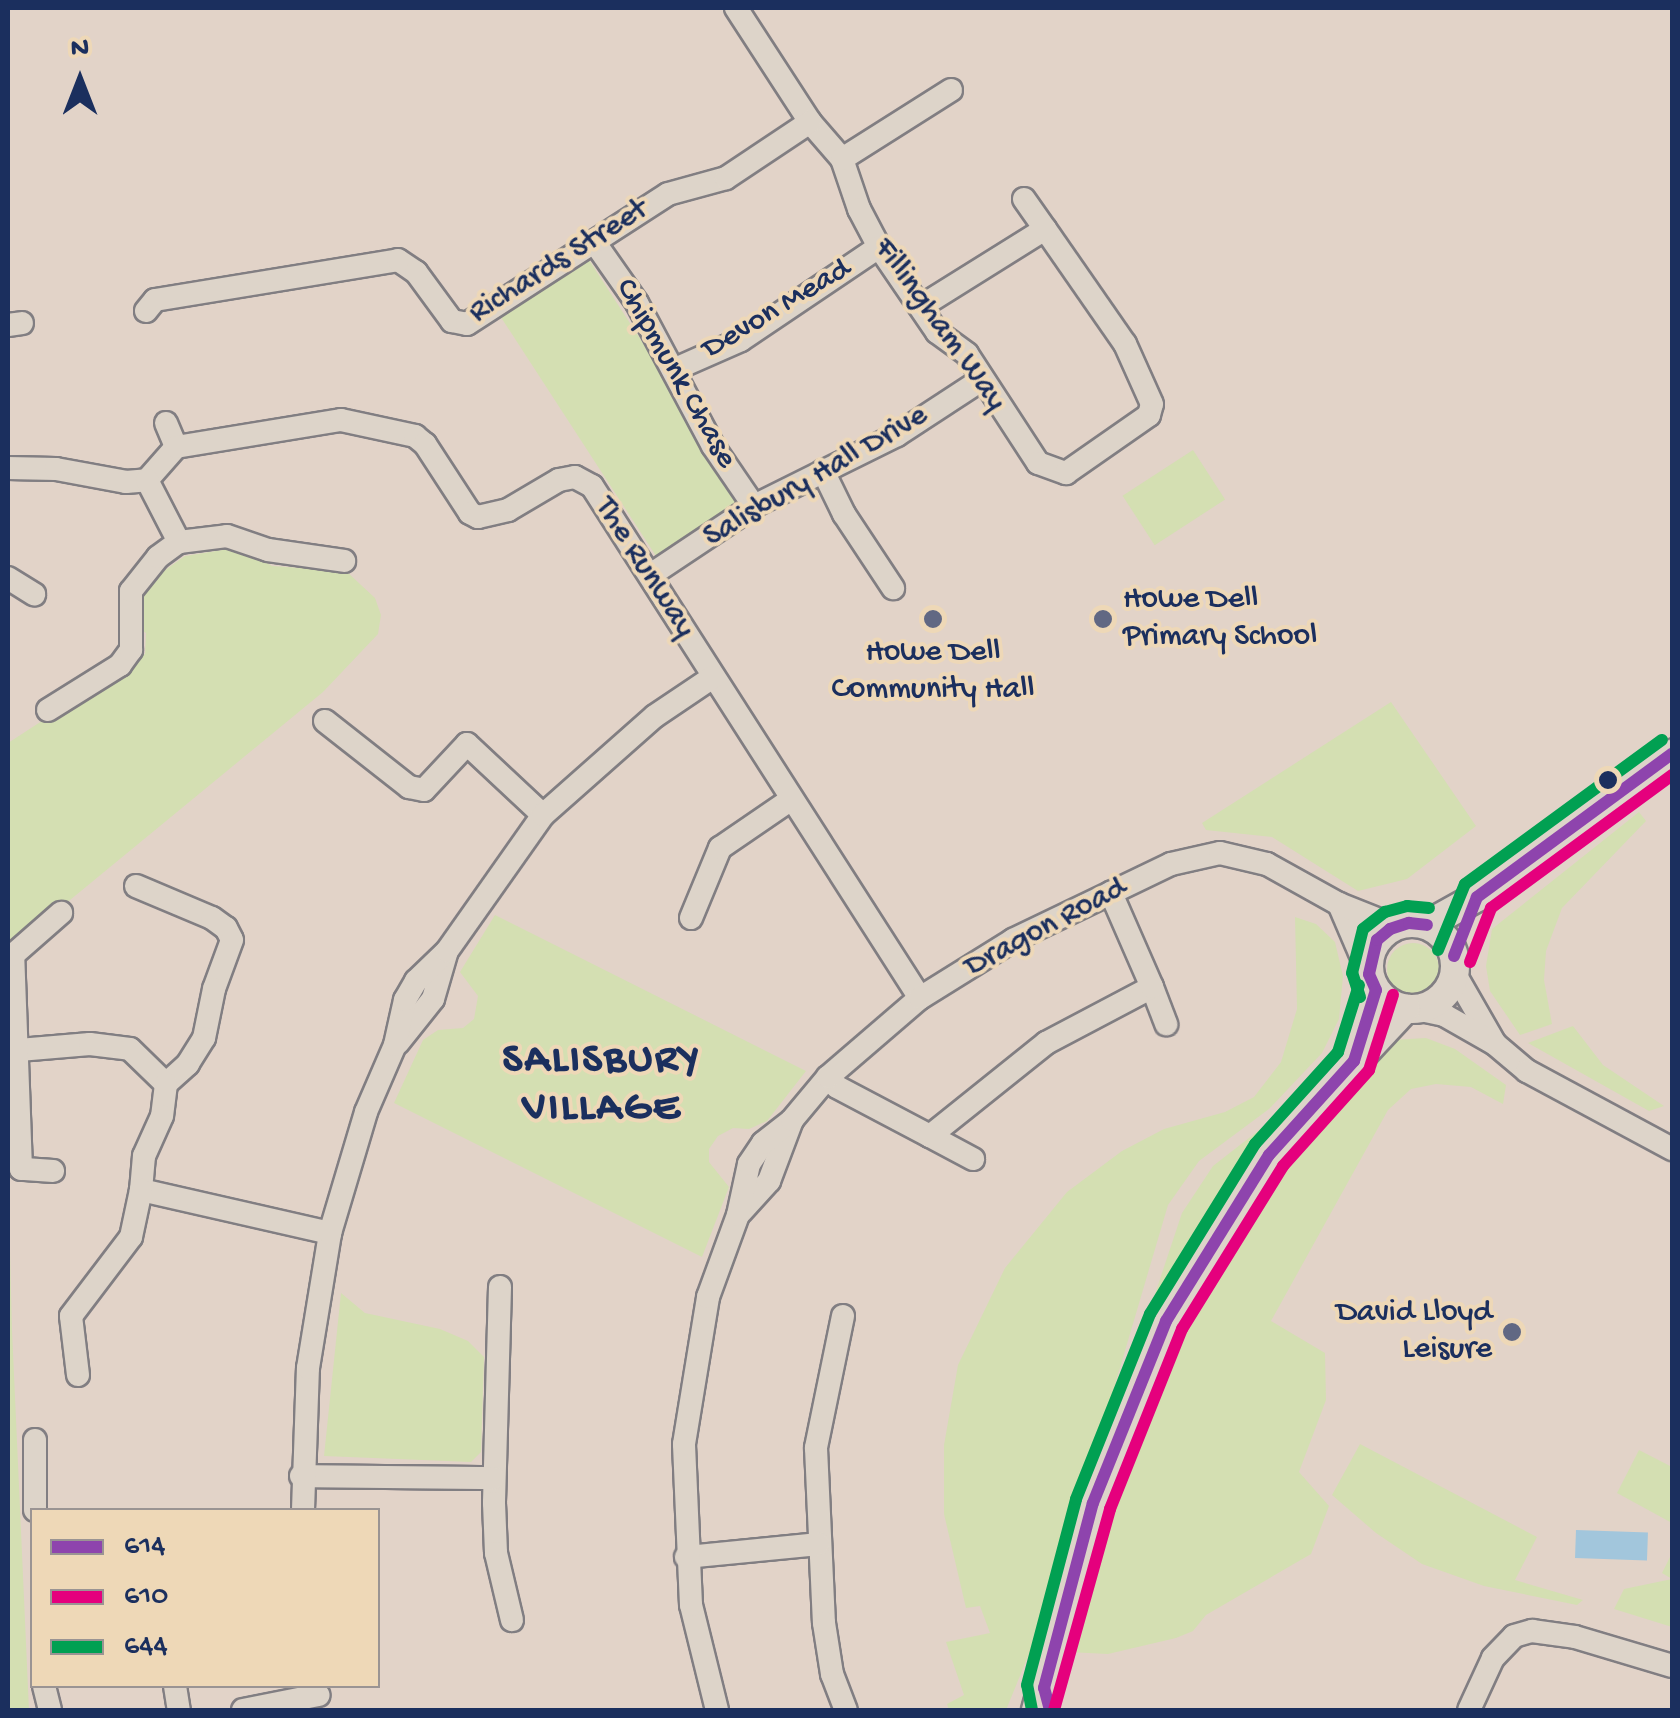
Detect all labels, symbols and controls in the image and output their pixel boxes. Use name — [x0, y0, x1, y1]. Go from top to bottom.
north arrow — [30, 30, 130, 130]
text: N — [71, 33, 89, 66]
street label: Richards Street — [462, 192, 656, 332]
street label: Fillingham Way — [864, 231, 1014, 419]
street label: Devon Mead — [696, 251, 858, 369]
street label: Chipmunk Chase — [605, 272, 745, 476]
street label: Salisbury Hall Drive — [697, 397, 935, 557]
street label: The Runway — [585, 491, 703, 645]
place label: Howe Dell Primary School — [1123, 582, 1317, 657]
marker: Howe Dell Community Hall — [922, 608, 944, 630]
marker: Howe Dell Primary School — [1092, 608, 1114, 630]
place label: Howe Dell Community Hall — [831, 635, 1035, 710]
unlabelled marker — [1598, 770, 1618, 790]
street label: Dragon Road — [959, 869, 1133, 987]
district label: SALISBURY VILLAGE — [503, 1037, 701, 1136]
place label: David Lloyd Leisure — [1336, 1295, 1492, 1370]
marker: David Lloyd Leisure — [1501, 1321, 1523, 1343]
legend — [30, 1508, 380, 1688]
text: 614 — [124, 1530, 166, 1565]
text: 610 — [124, 1580, 168, 1615]
text: 644 — [124, 1630, 168, 1665]

